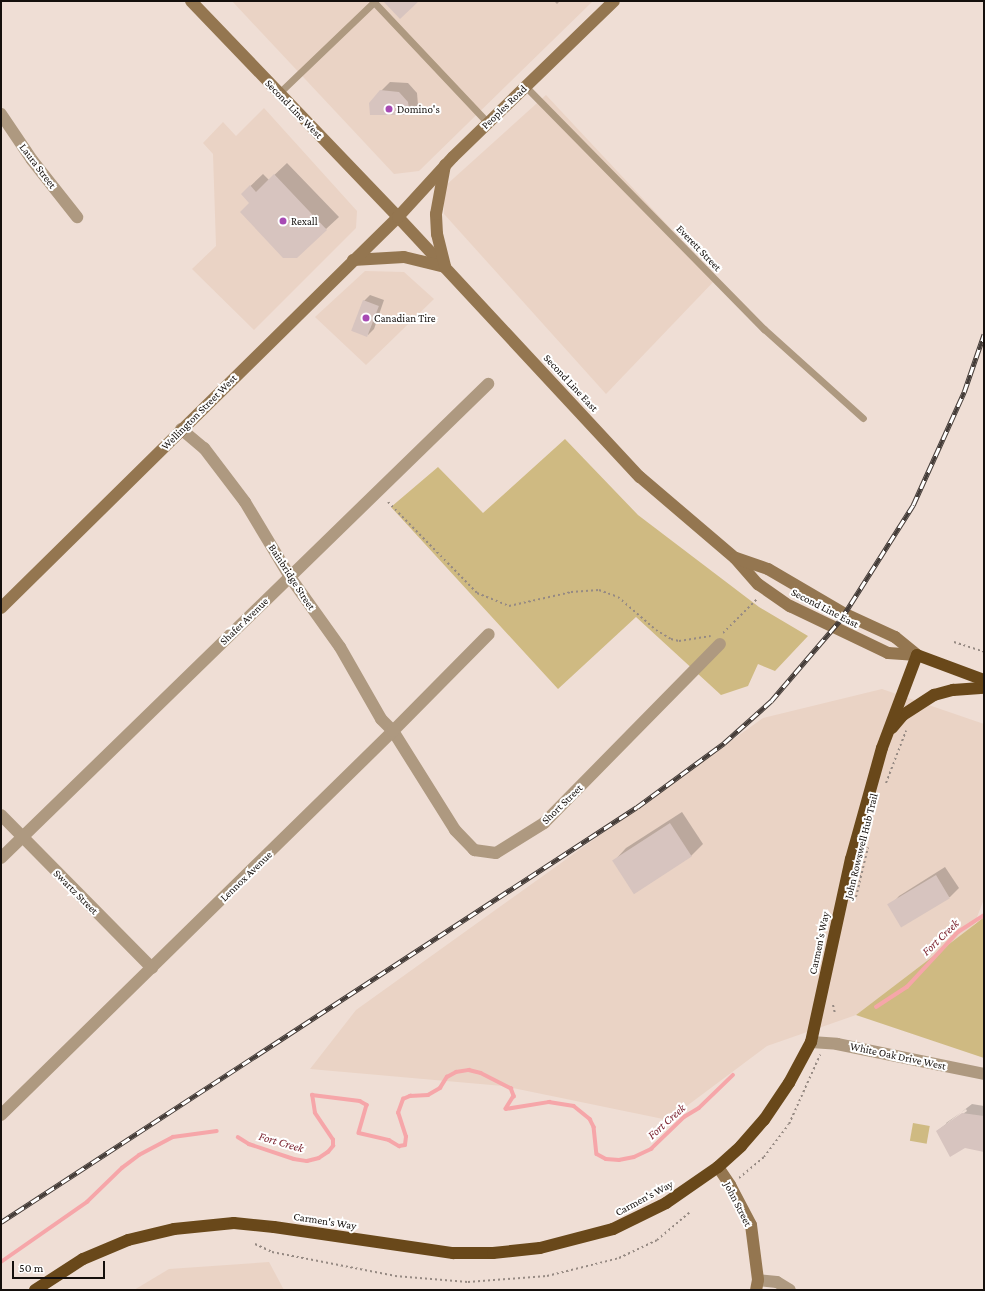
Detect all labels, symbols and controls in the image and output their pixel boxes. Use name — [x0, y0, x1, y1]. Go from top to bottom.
street label: Second Line West — [262, 77, 326, 141]
street label: Peoples Road — [479, 82, 529, 132]
place label: Domino's — [397, 102, 440, 116]
marker: Domino's — [384, 104, 394, 114]
street label: Laura Street — [17, 141, 59, 191]
place label: Rexall — [291, 214, 318, 228]
marker: Rexall — [278, 216, 288, 226]
street label: Everett Street — [674, 222, 724, 274]
place label: Canadian Tire — [374, 311, 436, 325]
marker: Canadian Tire — [361, 313, 371, 323]
street label: Second Line East — [541, 351, 601, 415]
street label: Wellington Street West — [158, 371, 240, 453]
street label: Bainbridge Street — [266, 542, 318, 612]
street label: Second Line East — [789, 585, 861, 631]
street label: Shafer Avenue — [217, 595, 271, 647]
street label: Short Street — [539, 781, 585, 827]
street label: John Rowswell Hub Trail — [842, 792, 880, 900]
street label: Lennox Avenue — [217, 848, 275, 904]
street label: Swartz Street — [51, 867, 101, 917]
street label: Carmen's Way — [806, 911, 832, 975]
water label: Fort Creek — [919, 917, 963, 959]
street label: White Oak Drive West — [849, 1039, 947, 1073]
water label: Fort Creek — [645, 1101, 689, 1143]
water label: Fort Creek — [257, 1130, 305, 1156]
street label: Carmen's Way — [613, 1177, 675, 1219]
street label: John Street — [721, 1179, 755, 1229]
street label: Carmen's Way — [293, 1210, 357, 1232]
scale bar — [14, 1253, 107, 1279]
text: 50 m — [19, 1261, 43, 1275]

